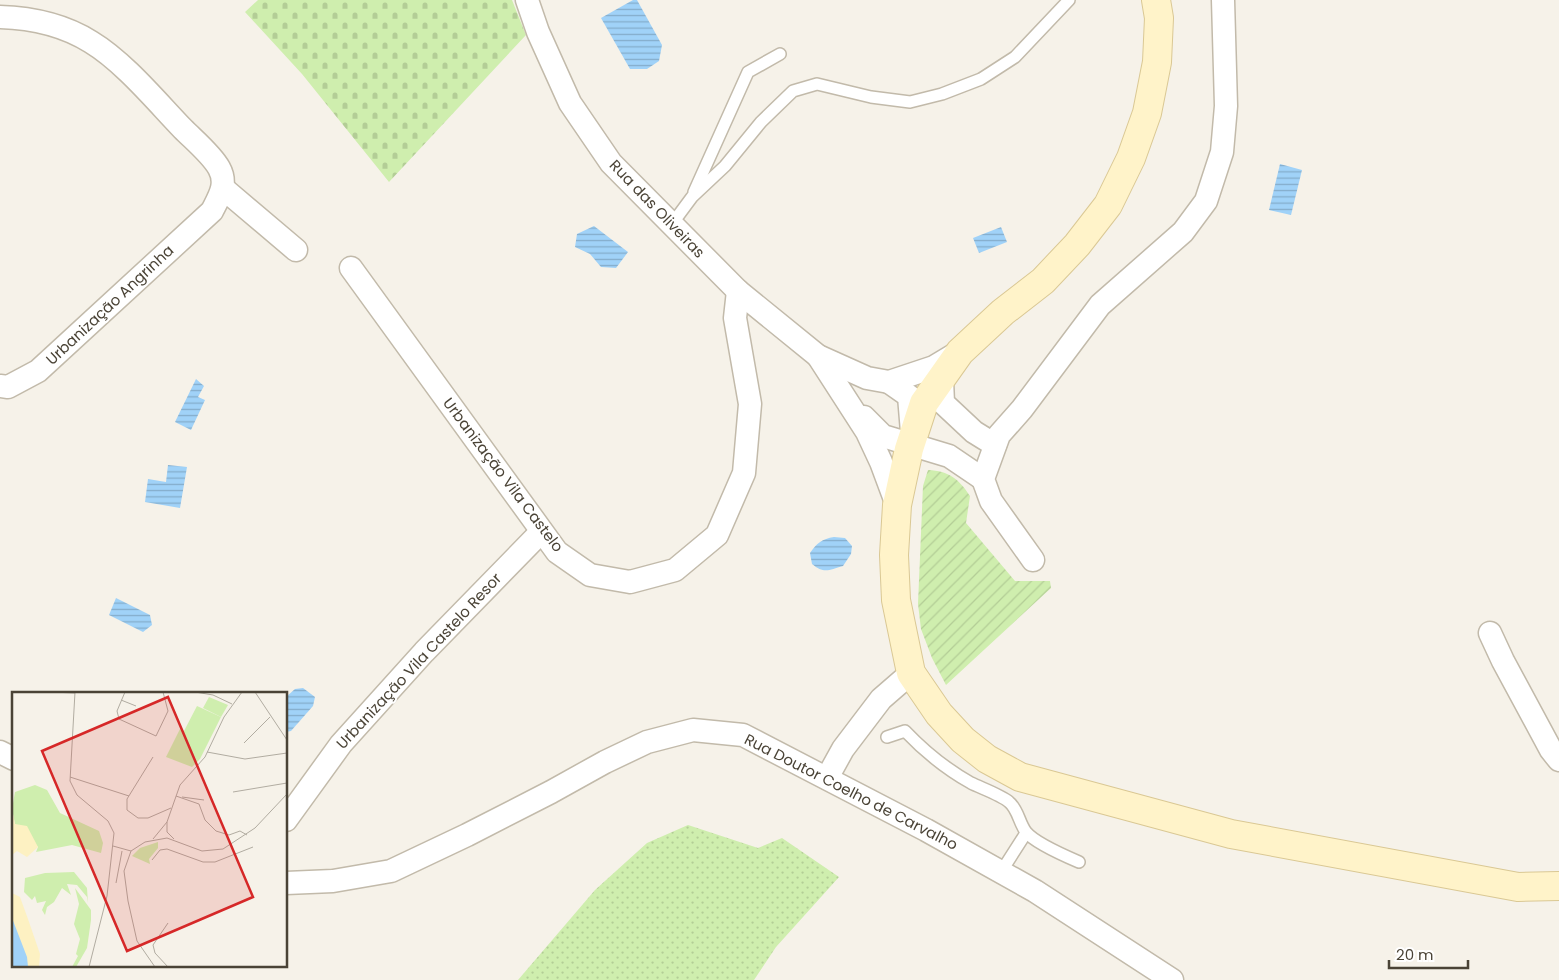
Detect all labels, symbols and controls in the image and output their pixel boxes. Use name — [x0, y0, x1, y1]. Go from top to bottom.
street label: Rua das Oliveiras — [605, 155, 710, 263]
street label: Urbanização Angrinha — [41, 240, 178, 369]
street label: Urbanização Vila Castelo — [438, 393, 568, 556]
street label: Urbanização Vila Castelo Resor — [331, 568, 506, 753]
inset map — [12, 692, 288, 968]
street label: Rua Doutor Coelho de Carvalho — [741, 728, 962, 855]
scale bar — [1389, 938, 1468, 970]
text: 20 m — [1396, 944, 1434, 965]

